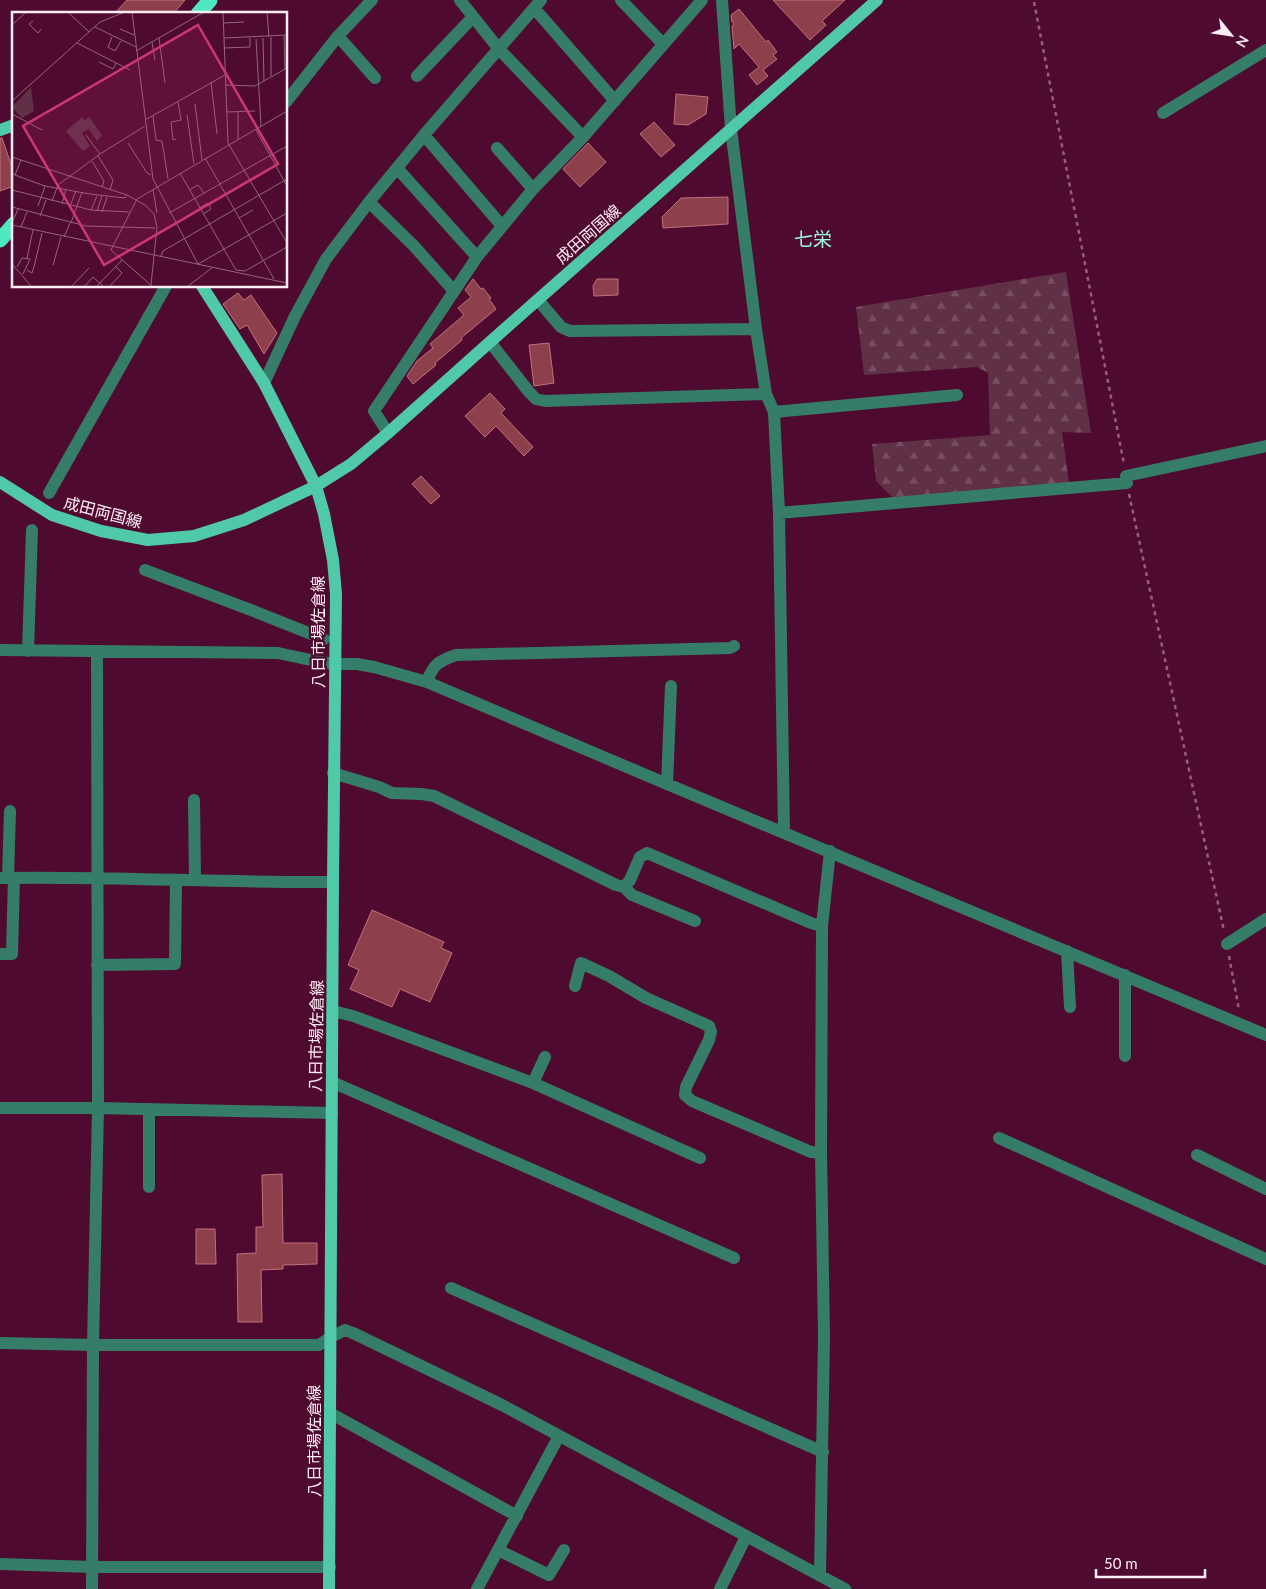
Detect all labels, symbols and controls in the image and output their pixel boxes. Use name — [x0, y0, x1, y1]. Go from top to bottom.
north arrow — [1206, 10, 1256, 60]
inset map — [12, 12, 288, 288]
text: N — [1233, 33, 1253, 51]
street label: 成田両国線 — [551, 200, 624, 267]
district label: 七栄 — [794, 227, 832, 250]
street label: 成田両国線 — [62, 492, 144, 531]
street label: 八日市場佐倉線 — [308, 576, 327, 688]
street label: 八日市場佐倉線 — [305, 980, 326, 1092]
street label: 八日市場佐倉線 — [304, 1385, 323, 1497]
scale bar — [1096, 1546, 1205, 1578]
text: 50 m — [1104, 1554, 1138, 1572]

